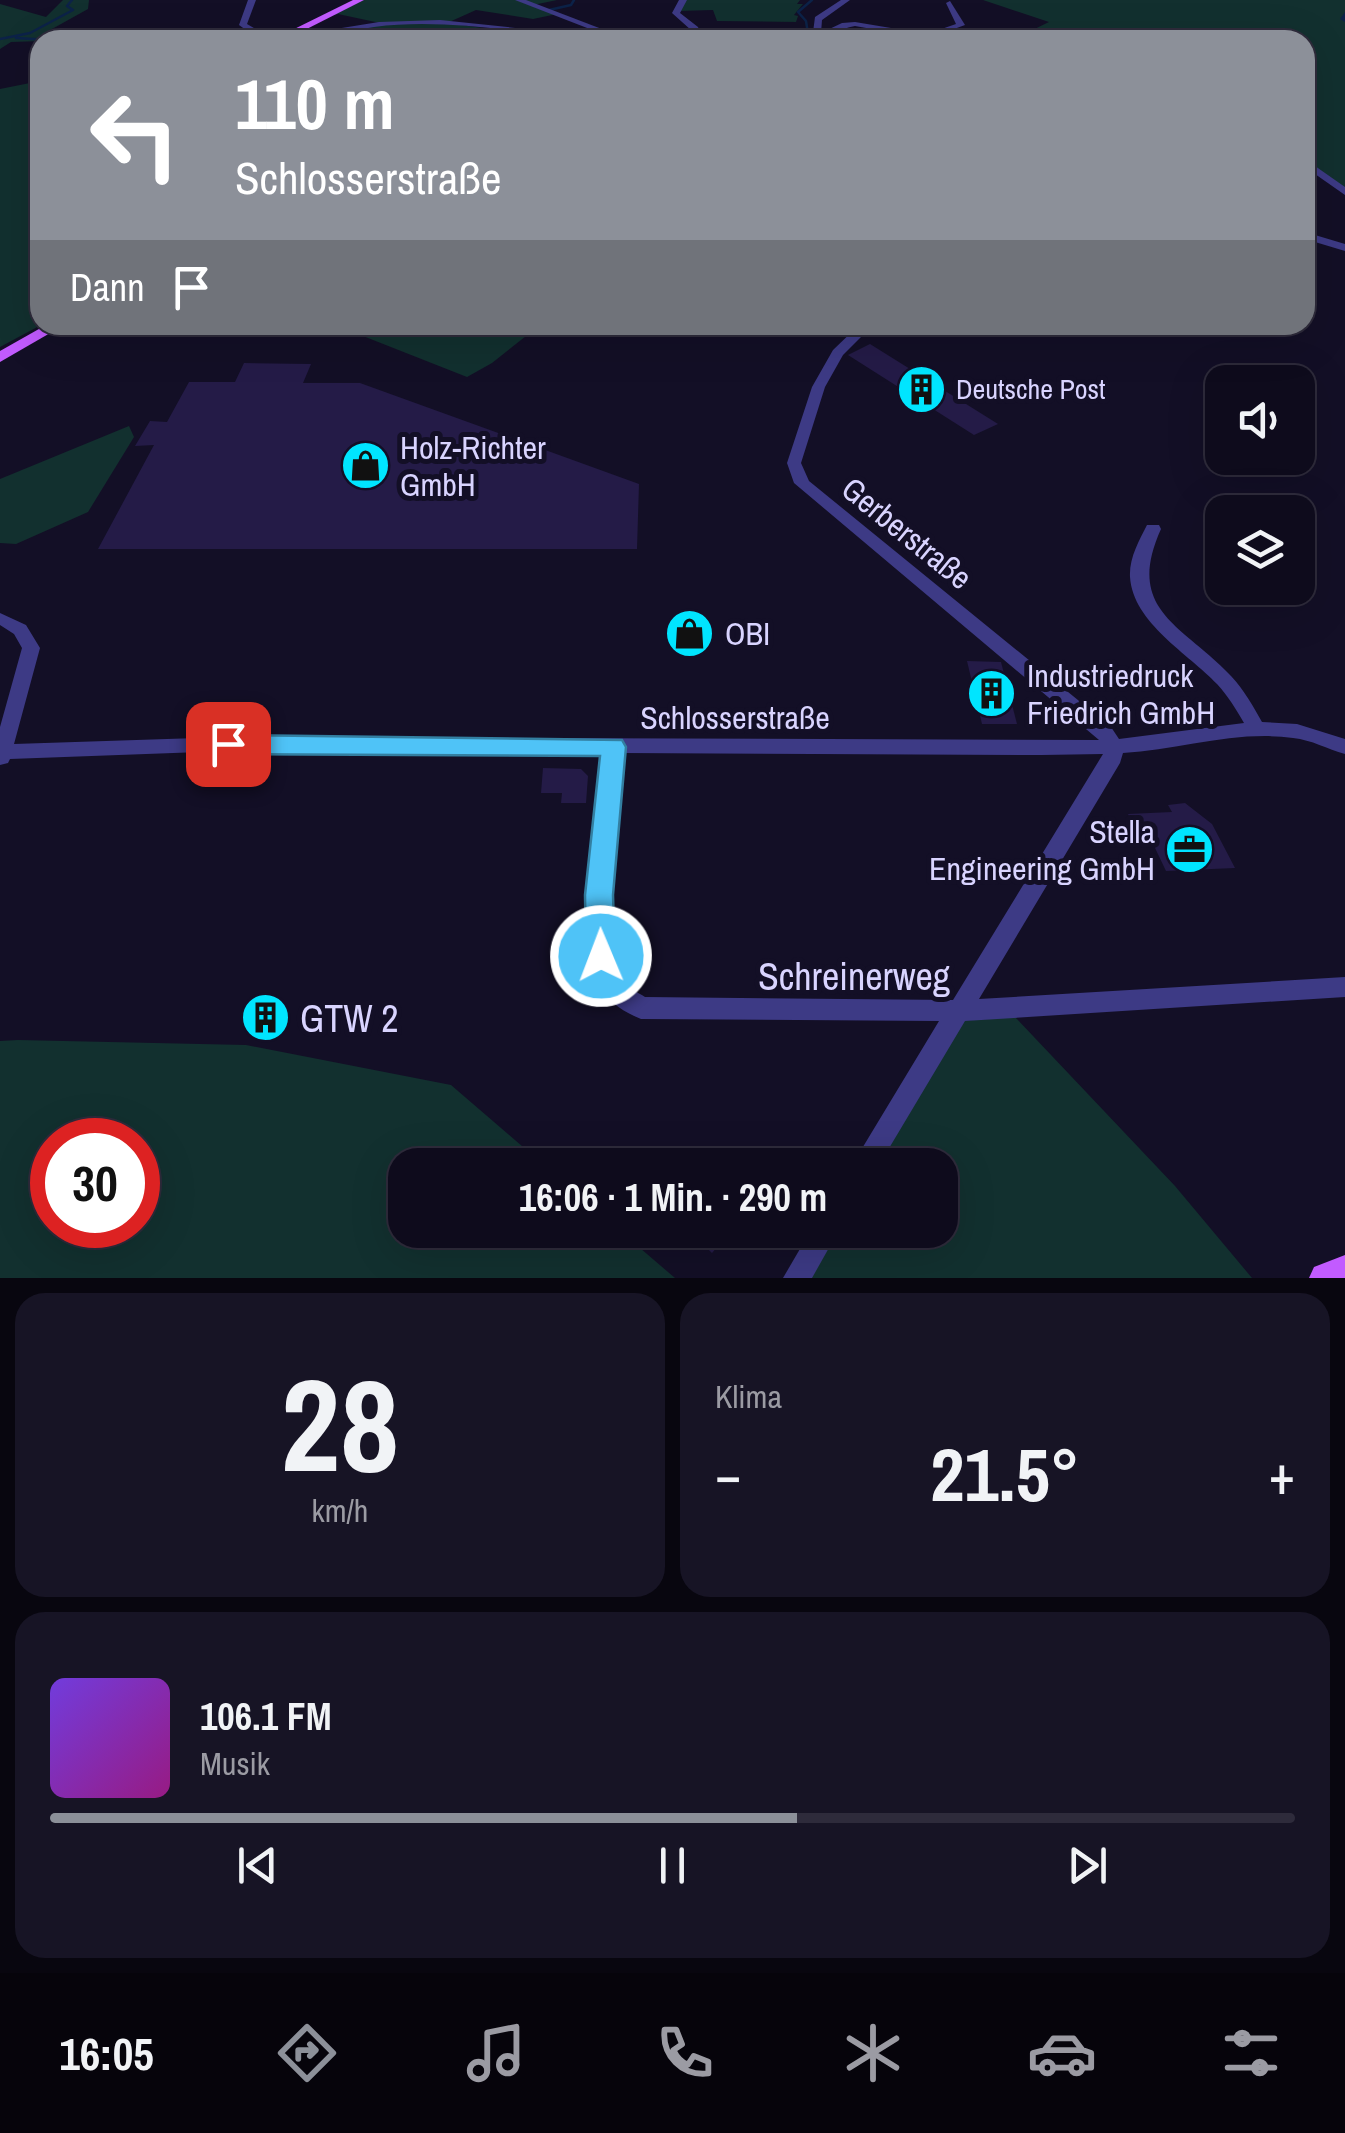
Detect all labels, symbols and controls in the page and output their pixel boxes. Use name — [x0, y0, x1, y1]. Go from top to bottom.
text: 110 m — [235, 57, 395, 151]
icon: left — [70, 70, 200, 200]
text: Schlosserstraße — [235, 147, 502, 208]
icon: arrive — [164, 260, 219, 315]
text: Dann — [70, 262, 144, 313]
building icon: Deutsche Post — [895, 363, 947, 415]
map controls — [1205, 365, 1315, 605]
button: sound — [1205, 365, 1315, 475]
place label: Deutsche Post — [956, 370, 1105, 408]
place label: Holz-Richter GmbH — [400, 426, 546, 506]
shop icon: Holz-Richter GmbH — [339, 439, 391, 491]
street label: Gerberstraße — [833, 467, 981, 599]
button: layers — [1205, 495, 1315, 605]
shop icon: OBI — [664, 607, 716, 659]
place label: OBI — [725, 612, 770, 655]
place label: Industriedruck Friedrich GmbH — [1027, 654, 1215, 734]
building icon: Industriedruck Friedrich GmbH — [966, 667, 1018, 719]
street label: Schlosserstraße — [640, 696, 830, 739]
pin — [186, 702, 271, 787]
icon: arrive — [201, 717, 256, 772]
place label: Stella Engineering GmbH — [929, 810, 1155, 890]
office icon: Stella Engineering GmbH — [1164, 823, 1216, 875]
position arrow — [549, 904, 653, 1008]
street label: Schreinerweg — [758, 951, 950, 1002]
building icon: GTW 2 — [239, 992, 291, 1044]
place label: GTW 2 — [300, 993, 399, 1044]
speed limit sign: 30 — [30, 1118, 160, 1248]
text: 16:06 · 1 Min. · 290 m — [519, 1172, 827, 1223]
text: 28 — [281, 1336, 399, 1512]
text: Klima — [715, 1375, 782, 1418]
text: 21.5° — [930, 1423, 1080, 1524]
text: − — [715, 1437, 741, 1511]
text: + — [1269, 1437, 1295, 1511]
text: km/h — [312, 1489, 368, 1532]
text: 106.1 FM — [200, 1691, 332, 1742]
text: Musik — [200, 1742, 270, 1785]
icon: previous — [230, 1838, 285, 1893]
icon: pause — [645, 1838, 700, 1893]
icon: next — [1060, 1838, 1115, 1893]
icon: directions — [272, 2018, 342, 2088]
icon: music — [461, 2018, 531, 2088]
icon: phone — [650, 2018, 720, 2088]
icon: climate — [838, 2018, 908, 2088]
icon: car — [1027, 2018, 1097, 2088]
icon: filters — [1216, 2018, 1286, 2088]
text: 16:05 — [59, 2023, 154, 2084]

